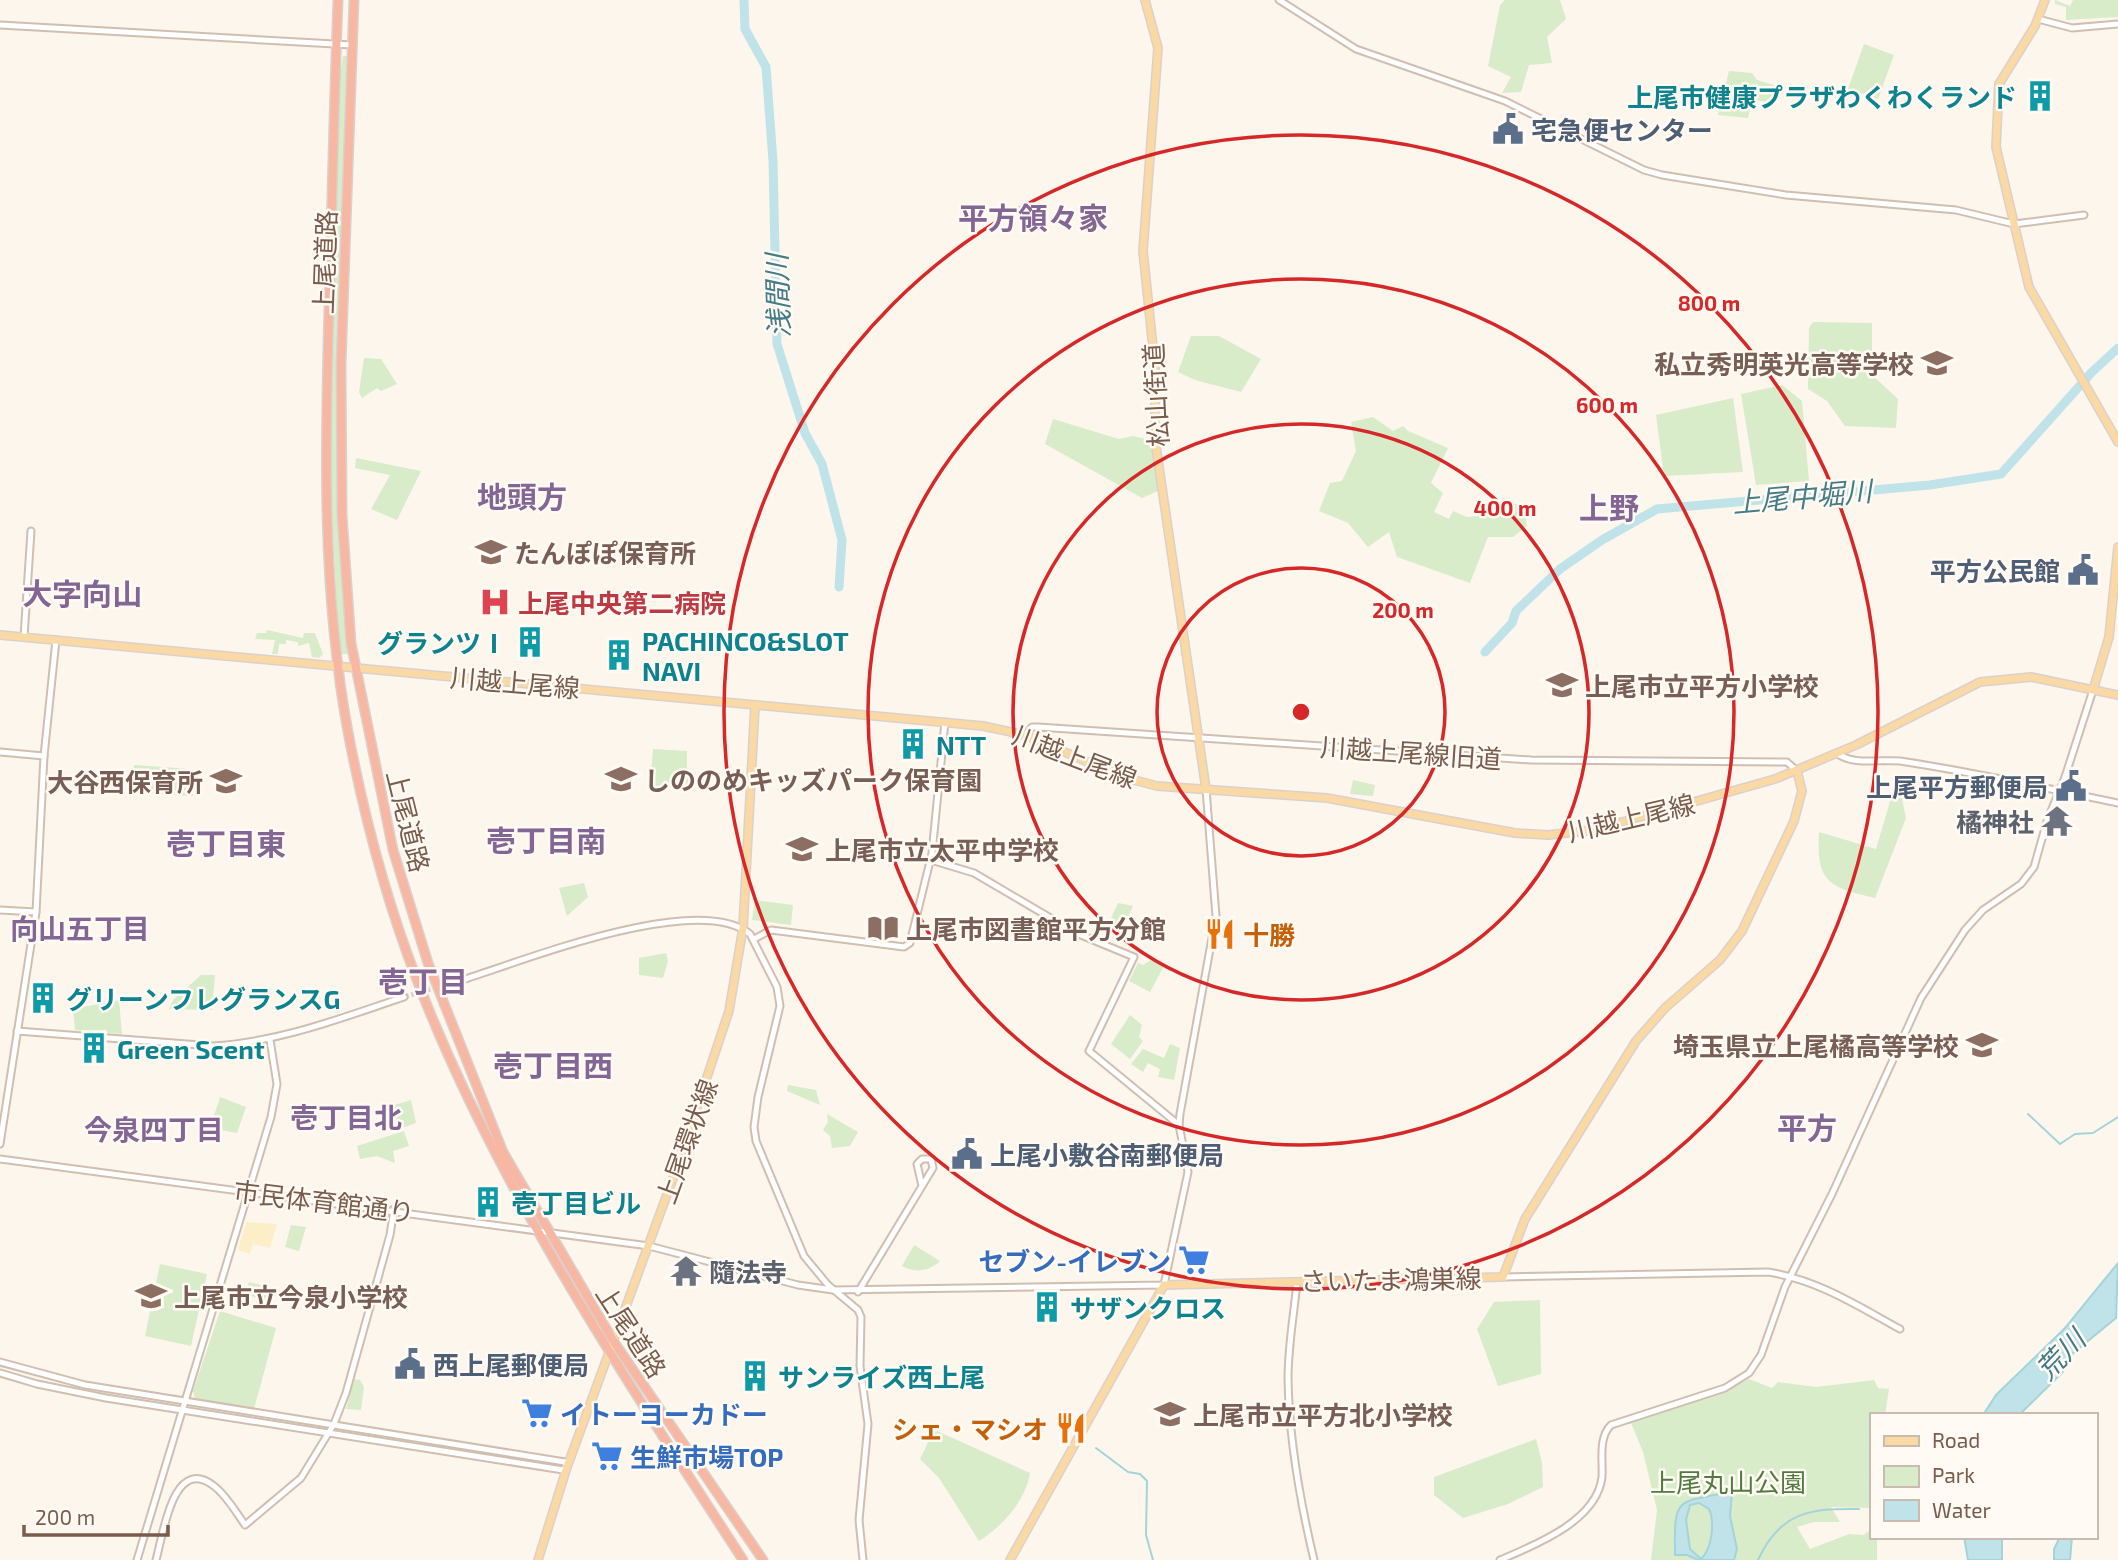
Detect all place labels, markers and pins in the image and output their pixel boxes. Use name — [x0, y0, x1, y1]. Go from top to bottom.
building icon: 上尾市健康プラザわくわくランド — [2023, 79, 2057, 113]
place label: 上尾市健康プラザわくわくランド — [1627, 81, 2017, 112]
public building icon: 宅急便センター — [1491, 112, 1525, 146]
place label: 宅急便センター — [1531, 114, 1713, 145]
school or university icon: 私立秀明英光高等学校 — [1920, 346, 1954, 380]
place label: 私立秀明英光高等学校 — [1654, 348, 1914, 379]
school or university icon: たんぽぽ保育所 — [474, 535, 508, 569]
place label: たんぽぽ保育所 — [514, 537, 696, 568]
public building icon: 平方公民館 — [2066, 553, 2100, 587]
place label: 平方公民館 — [1930, 555, 2060, 586]
hospital icon: 上尾中央第二病院 — [478, 585, 512, 619]
place label: 上尾中央第二病院 — [518, 587, 726, 618]
building icon: グランツⅠ — [513, 625, 547, 659]
place label: PACHINCO&SLOT NAVI — [642, 625, 849, 686]
place label: グランツⅠ — [377, 627, 507, 658]
building icon: PACHINCO&SLOT NAVI — [602, 638, 636, 672]
school or university icon: 上尾市立平方小学校 — [1545, 668, 1579, 702]
place label: 上尾市立平方小学校 — [1585, 670, 1819, 701]
centre of rings — [1289, 700, 1313, 724]
building icon: NTT — [896, 727, 930, 761]
place label: NTT — [936, 729, 986, 760]
school or university icon: しののめキッズパーク保育園 — [604, 762, 638, 796]
school or university icon: 大谷西保育所 — [209, 764, 243, 798]
place label: しののめキッズパーク保育園 — [644, 764, 982, 795]
place label: 大谷西保育所 — [47, 766, 203, 797]
public building icon: 上尾平方郵便局 — [2054, 769, 2088, 803]
place label: 上尾平方郵便局 — [1866, 771, 2048, 802]
temple icon: 橘神社 — [2040, 804, 2074, 838]
place label: 橘神社 — [1956, 806, 2034, 837]
school or university icon: 上尾市立太平中学校 — [785, 832, 819, 866]
place label: 上尾市立太平中学校 — [825, 834, 1059, 865]
library icon: 上尾市図書館平方分館 — [866, 911, 900, 945]
place label: 上尾市図書館平方分館 — [906, 913, 1166, 944]
restaurant icon: 十勝 — [1203, 917, 1237, 951]
place label: 十勝 — [1243, 919, 1295, 950]
building icon: グリーンフレグランスG — [26, 981, 60, 1015]
place label: グリーンフレグランスG — [66, 983, 340, 1014]
school or university icon: 埼玉県立上尾橘高等学校 — [1965, 1028, 1999, 1062]
place label: 埼玉県立上尾橘高等学校 — [1673, 1030, 1959, 1061]
building icon: Green Scent — [77, 1031, 111, 1065]
place label: Green Scent — [117, 1033, 265, 1064]
public building icon: 上尾小敷谷南郵便局 — [950, 1137, 984, 1171]
place label: 上尾小敷谷南郵便局 — [990, 1139, 1224, 1170]
building icon: 壱丁目ビル — [471, 1185, 505, 1219]
place label: 壱丁目ビル — [511, 1187, 641, 1218]
supermarket icon: セブン-イレブン — [1177, 1243, 1211, 1277]
place label: セブン-イレブン — [978, 1245, 1171, 1276]
temple icon: 隨法寺 — [669, 1254, 703, 1288]
place label: 隨法寺 — [709, 1256, 787, 1287]
school or university icon: 上尾市立今泉小学校 — [134, 1279, 168, 1313]
place label: 上尾市立今泉小学校 — [174, 1281, 408, 1312]
building icon: サザンクロス — [1030, 1290, 1064, 1324]
place label: サザンクロス — [1070, 1292, 1226, 1323]
public building icon: 西上尾郵便局 — [393, 1347, 427, 1381]
place label: 西上尾郵便局 — [433, 1349, 589, 1380]
building icon: サンライズ西上尾 — [738, 1359, 772, 1393]
place label: サンライズ西上尾 — [778, 1361, 985, 1392]
supermarket icon: イトーヨーカドー — [520, 1396, 554, 1430]
school or university icon: 上尾市立平方北小学校 — [1153, 1397, 1187, 1431]
place label: イトーヨーカドー — [560, 1398, 768, 1429]
place label: 上尾市立平方北小学校 — [1193, 1399, 1453, 1430]
restaurant icon: シェ・マシオ — [1054, 1411, 1088, 1445]
place label: シェ・マシオ — [892, 1413, 1048, 1444]
supermarket icon: 生鮮市場TOP — [590, 1439, 624, 1473]
place label: 生鮮市場TOP — [630, 1441, 783, 1472]

